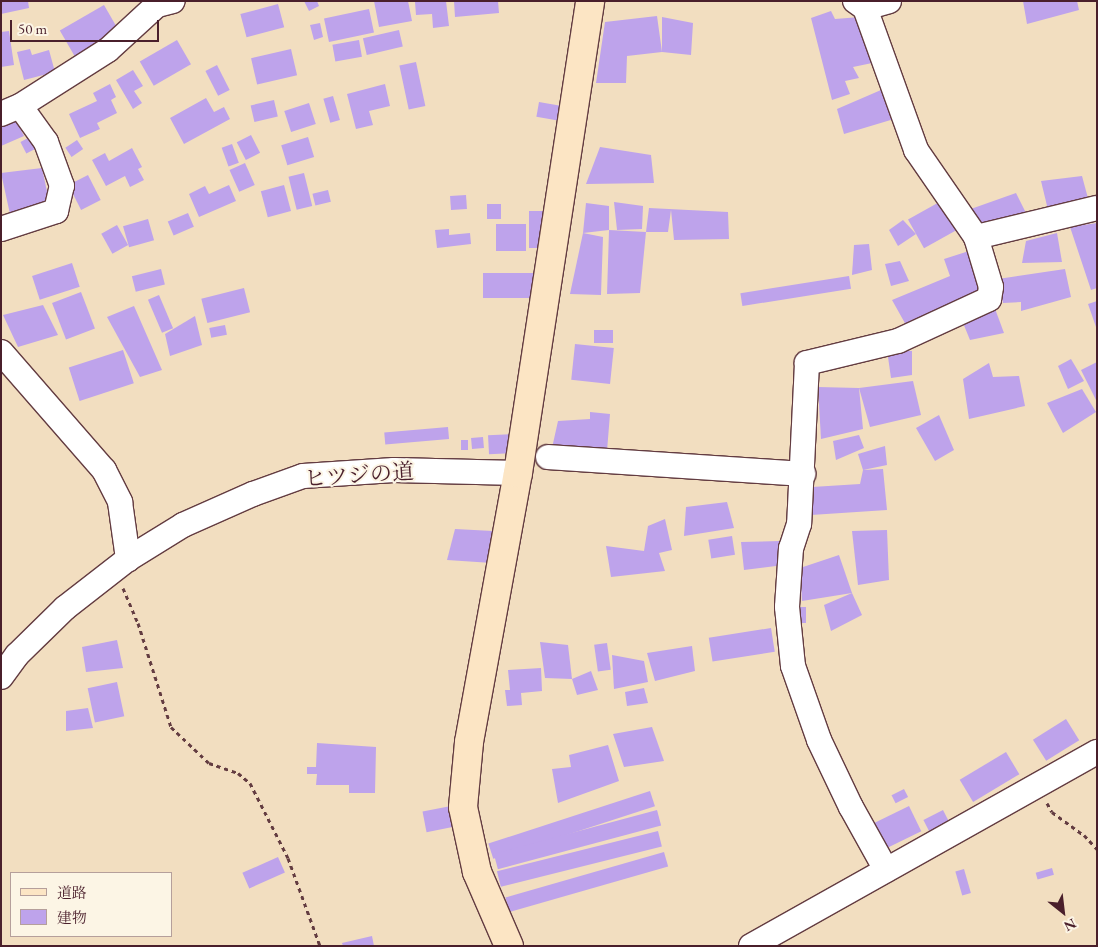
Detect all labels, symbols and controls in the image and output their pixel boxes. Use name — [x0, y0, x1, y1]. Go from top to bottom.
scale bar — [12, 10, 161, 42]
text: 50 m — [18, 19, 47, 38]
street label: ヒツジの道 — [303, 458, 415, 492]
legend — [10, 872, 172, 937]
text: 道路 — [57, 883, 87, 902]
north arrow — [1038, 887, 1088, 937]
text: 建物 — [57, 908, 87, 927]
text: N — [1061, 914, 1080, 936]

